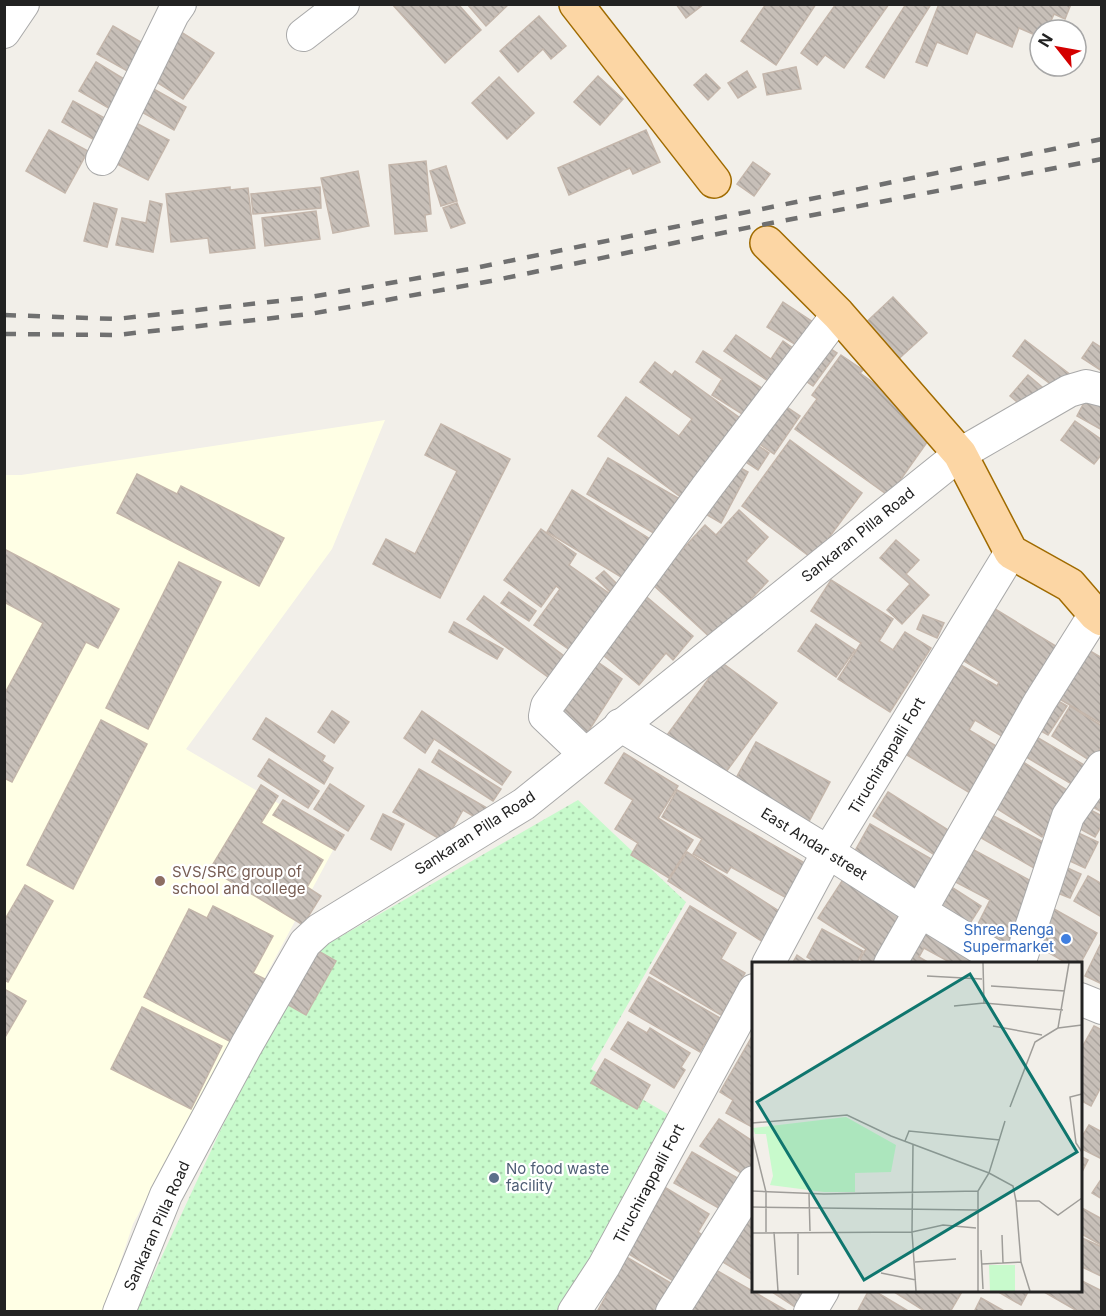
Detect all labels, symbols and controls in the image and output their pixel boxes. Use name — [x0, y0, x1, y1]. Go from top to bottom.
north arrow — [1028, 18, 1088, 78]
text: N — [1033, 30, 1057, 51]
street label: Sankaran Pilla Road — [797, 483, 918, 586]
street label: Tiruchirappalli Fort — [844, 694, 929, 818]
street label: Sankaran Pilla Road — [411, 786, 539, 879]
street label: East Andar street — [758, 803, 871, 884]
place label: SVS/SRC group of school and college — [172, 862, 305, 898]
marker: SVS/SRC group of school and college — [153, 874, 167, 888]
place label: Shree Renga Supermarket — [963, 920, 1054, 956]
marker: Shree Renga Supermarket — [1059, 932, 1073, 946]
inset map — [752, 962, 1082, 1292]
street label: Tiruchirappalli Fort — [609, 1120, 688, 1247]
street label: Sankaran Pilla Road — [119, 1158, 194, 1294]
place label: No food waste facility — [506, 1159, 609, 1195]
marker: No food waste facility — [487, 1171, 501, 1185]

